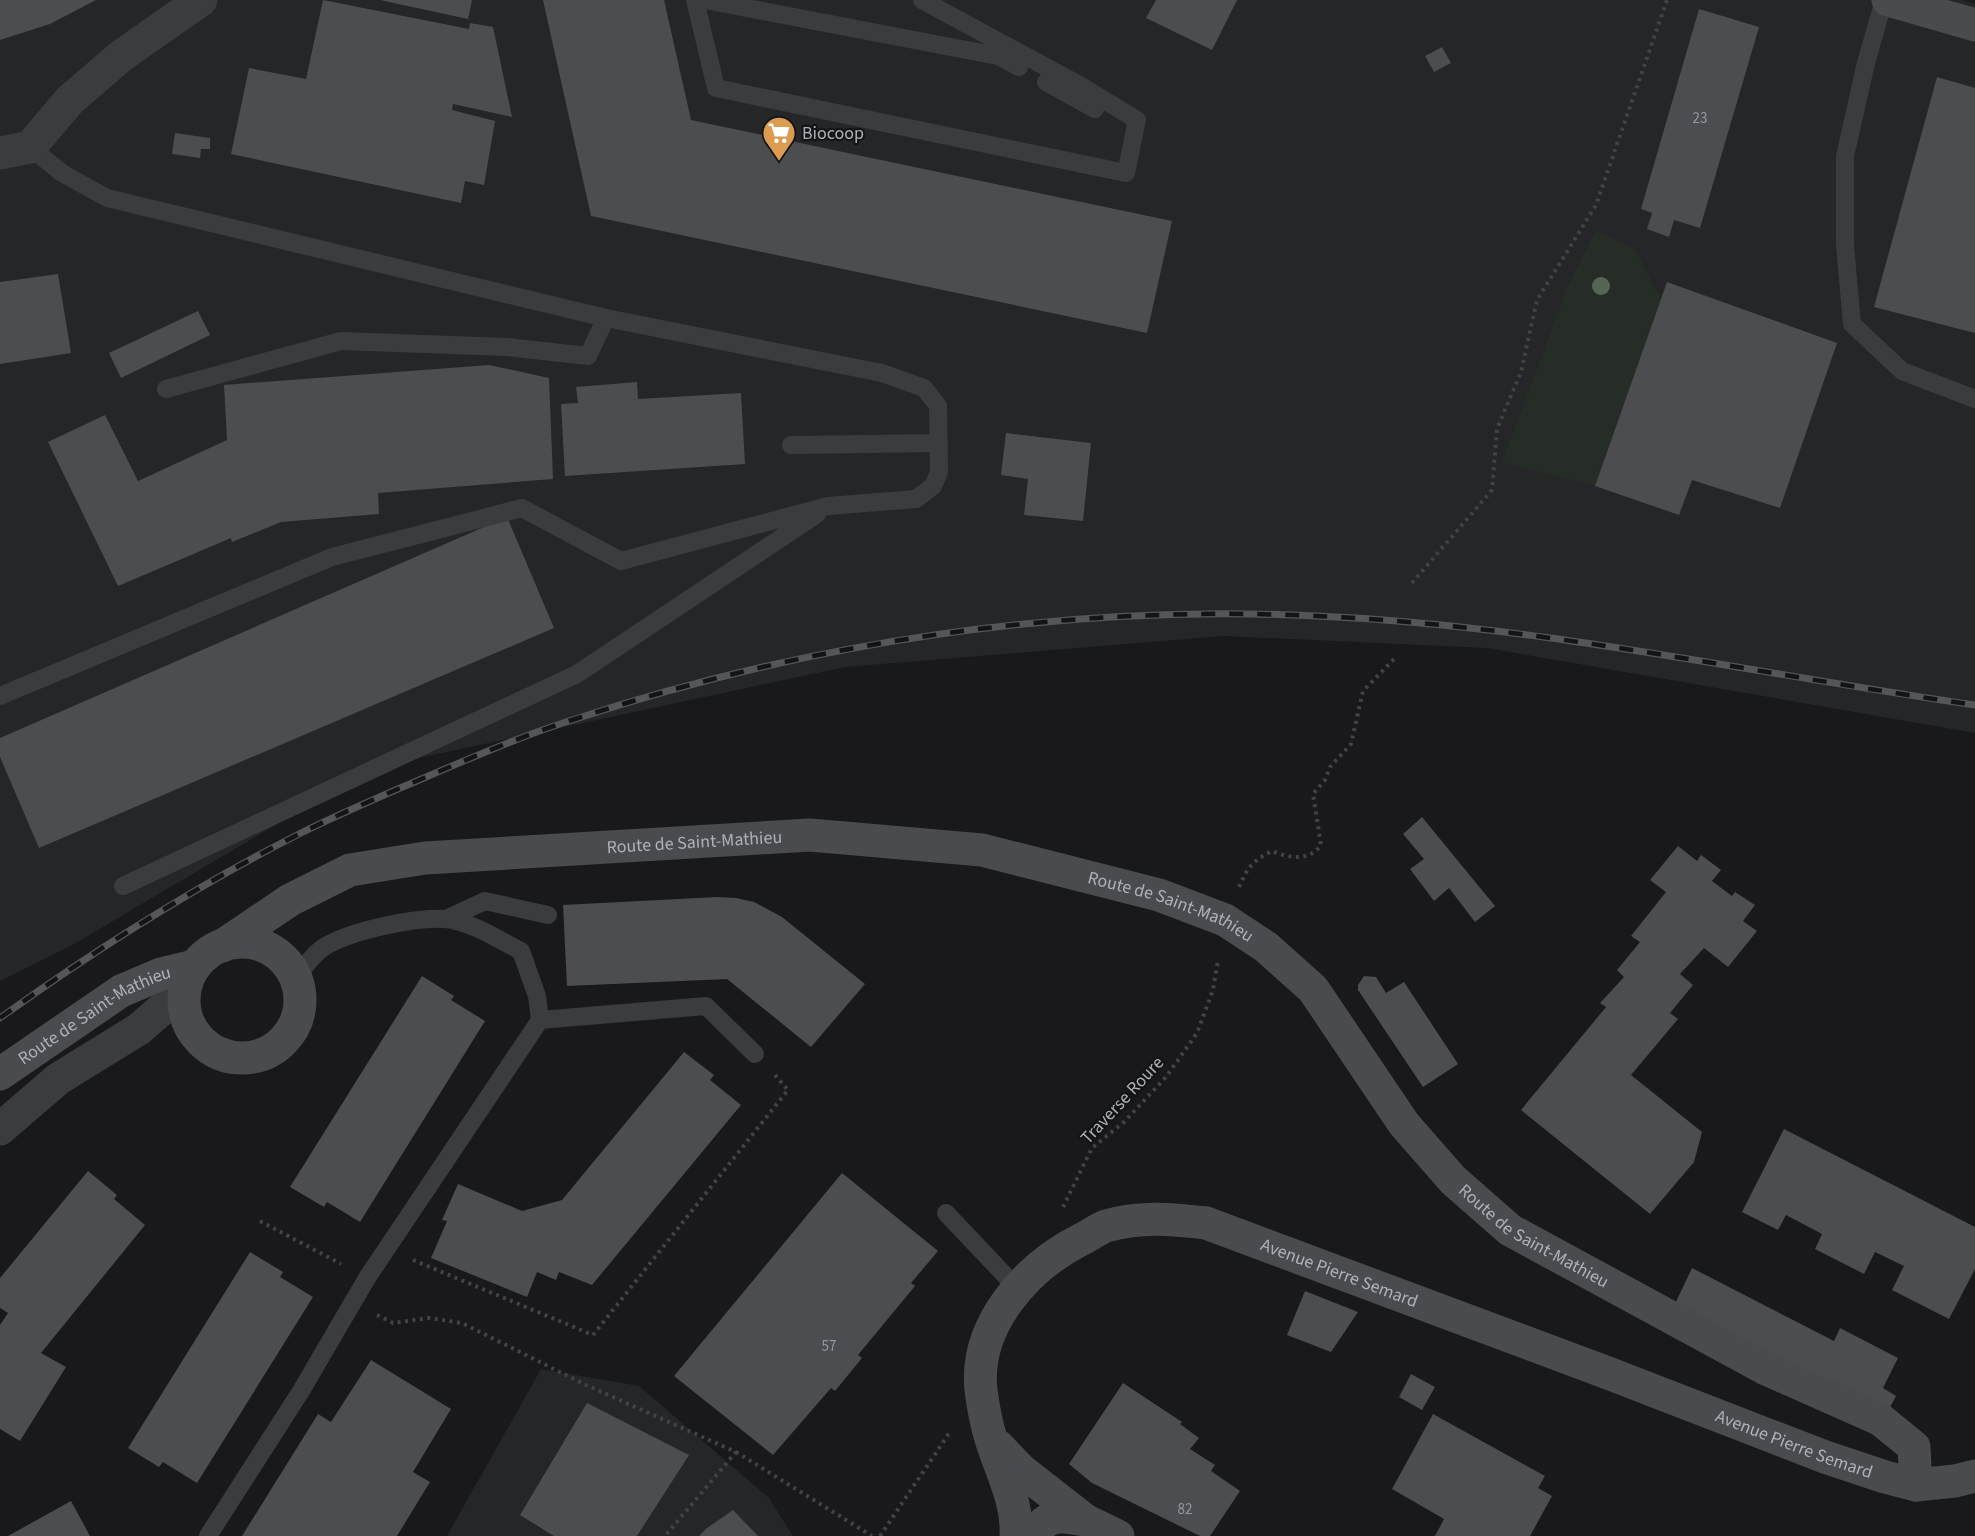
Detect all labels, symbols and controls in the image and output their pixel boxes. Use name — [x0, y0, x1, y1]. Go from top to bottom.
house number: 23 — [1693, 108, 1707, 129]
supermarket icon: Biocoop — [761, 115, 797, 162]
place label: Biocoop — [802, 121, 864, 146]
street label: Route de Saint-Mathieu — [606, 825, 783, 860]
street label: Route de Saint-Mathieu — [1085, 865, 1259, 949]
street label: Route de Saint-Mathieu — [13, 960, 173, 1071]
street label: Traverse Roure — [1075, 1051, 1170, 1150]
street label: Route de Saint-Mathieu — [1453, 1178, 1613, 1294]
street label: Avenue Pierre Semard — [1257, 1232, 1421, 1314]
house number: 57 — [822, 1336, 836, 1357]
street label: Avenue Pierre Semard — [1712, 1404, 1876, 1485]
house number: 82 — [1178, 1499, 1192, 1520]

